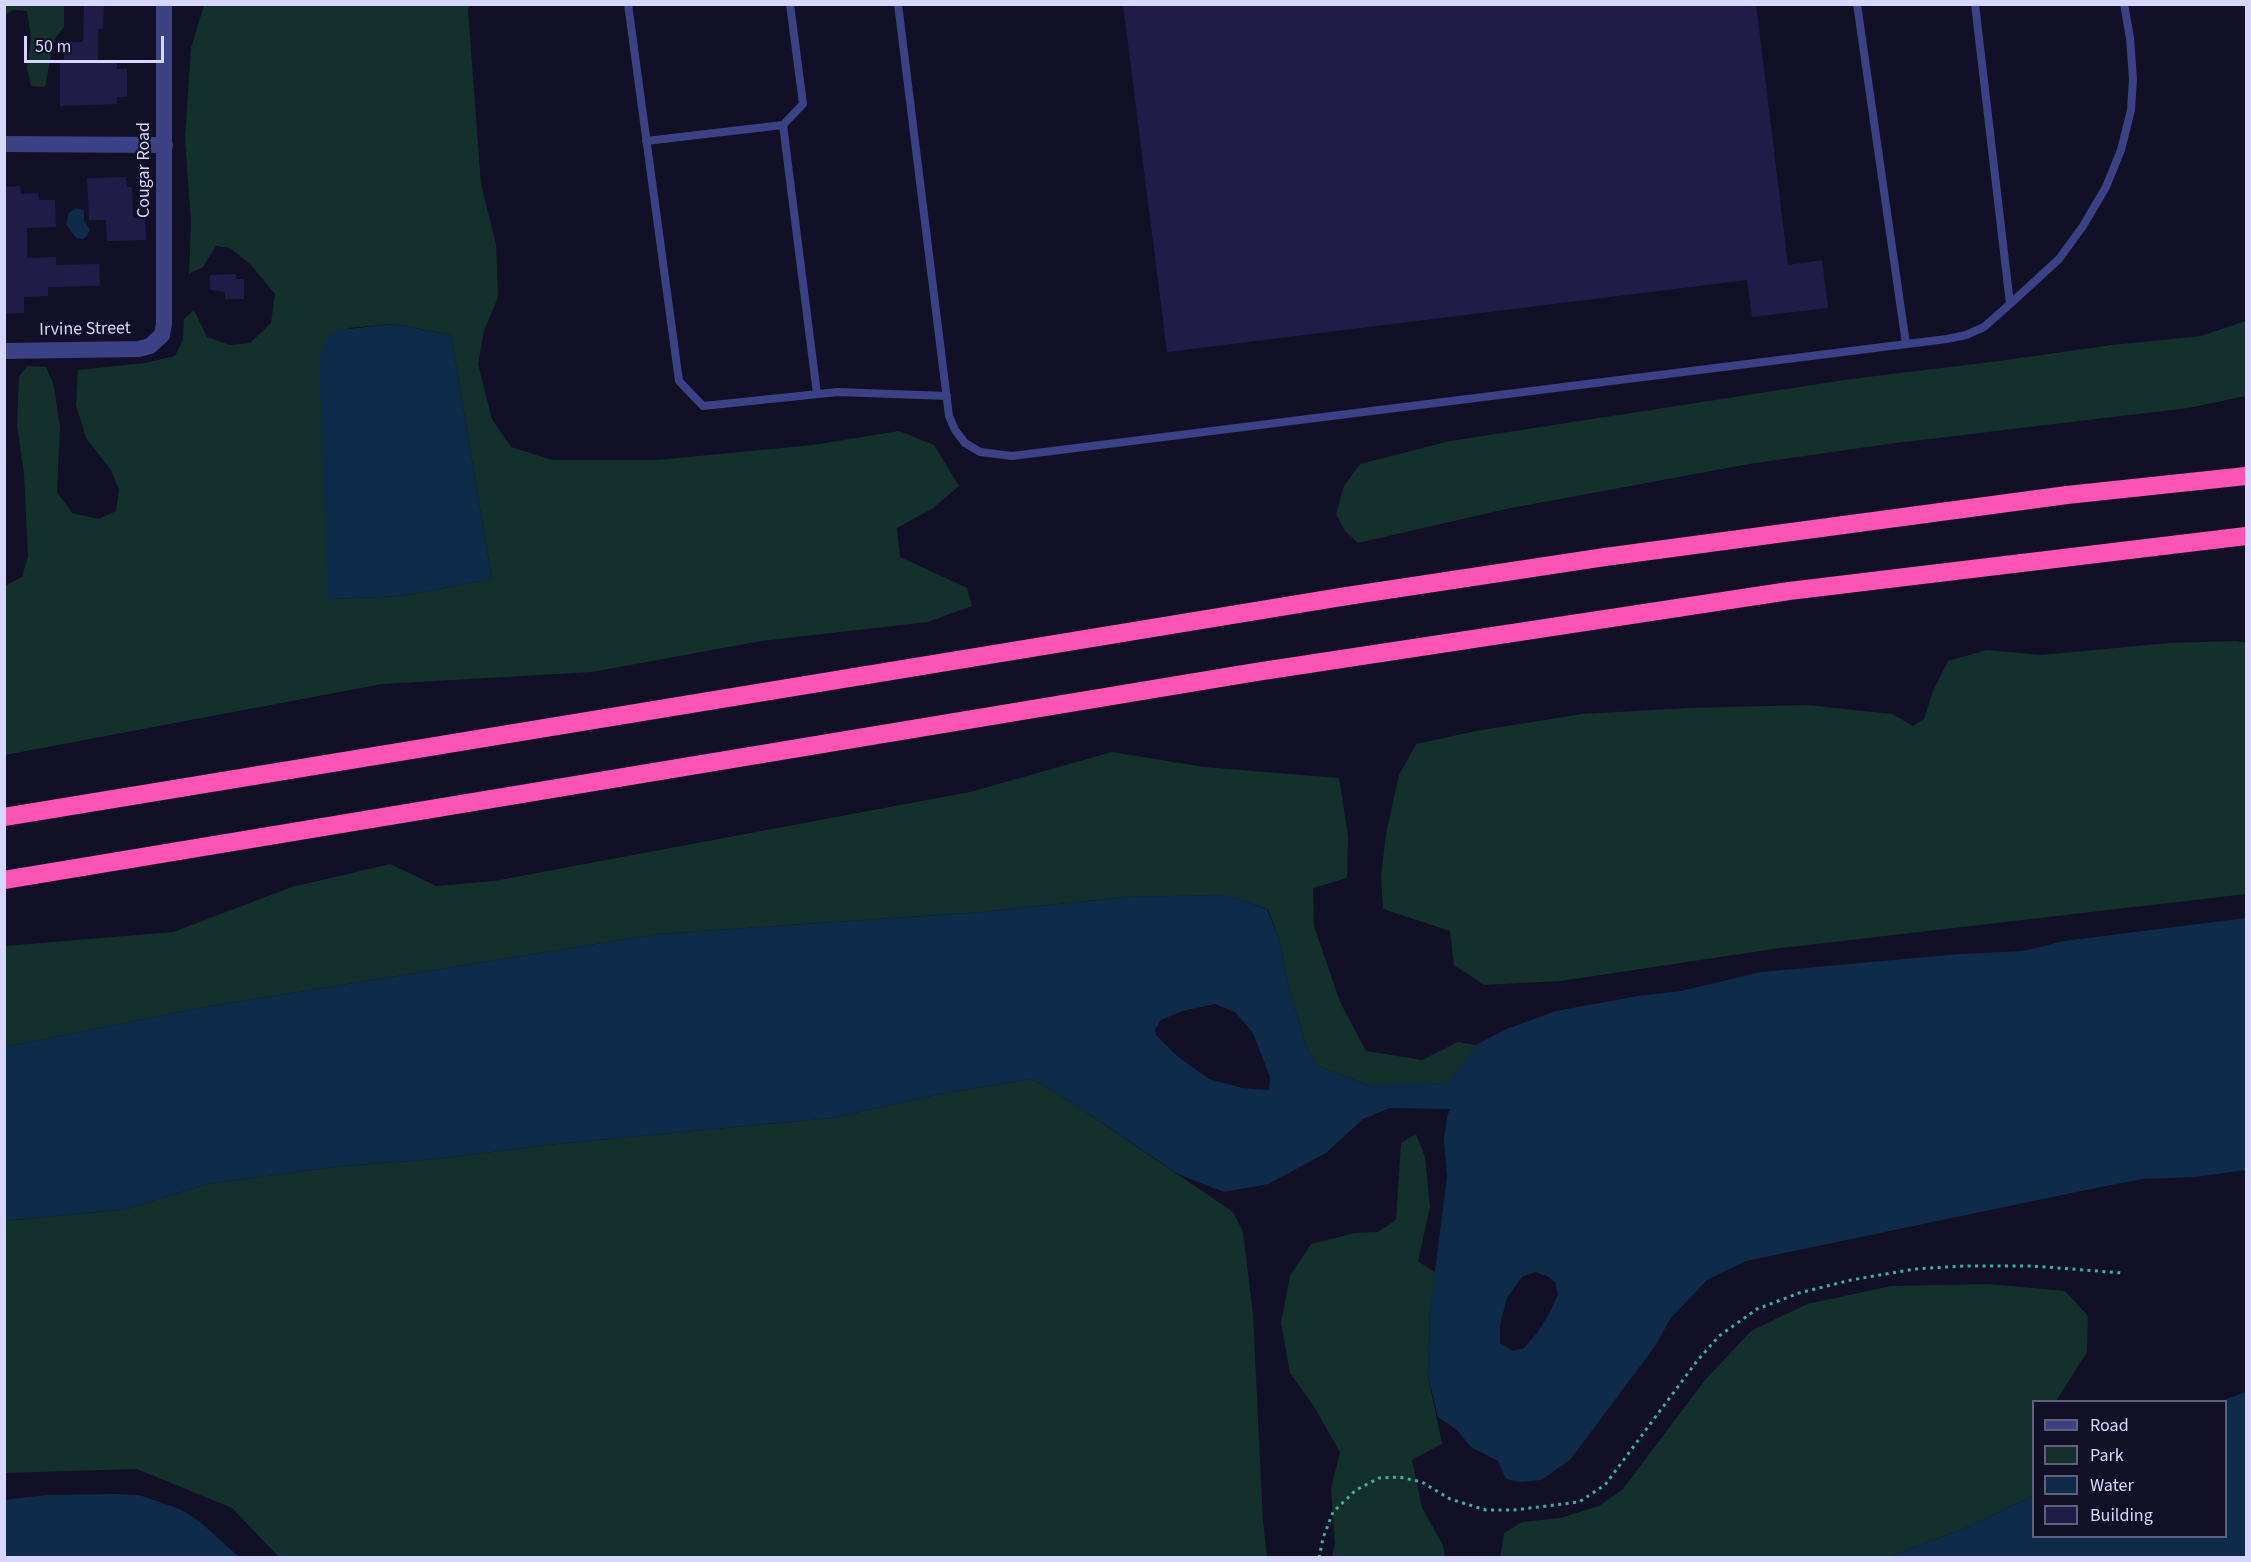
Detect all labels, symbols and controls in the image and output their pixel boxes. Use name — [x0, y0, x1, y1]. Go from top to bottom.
scale bar — [27, 24, 166, 62]
text: 50 m — [35, 34, 71, 59]
street label: Cougar Road — [134, 122, 156, 218]
street label: Irvine Street — [39, 318, 131, 342]
legend — [2032, 1400, 2227, 1538]
text: Road — [2090, 1413, 2129, 1438]
text: Park — [2090, 1443, 2124, 1468]
text: Water — [2090, 1473, 2134, 1498]
text: Building — [2090, 1503, 2153, 1528]

